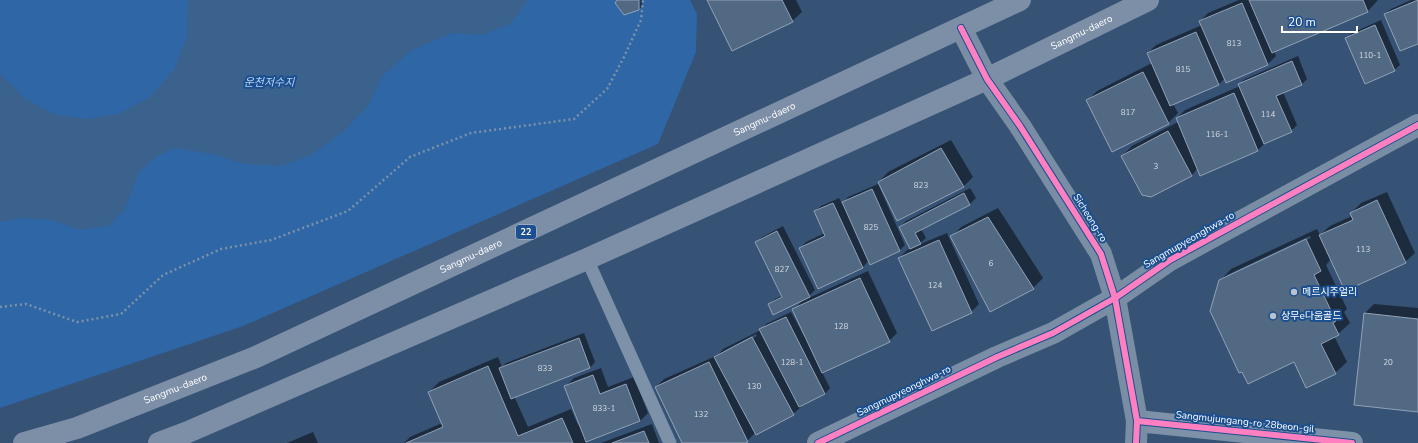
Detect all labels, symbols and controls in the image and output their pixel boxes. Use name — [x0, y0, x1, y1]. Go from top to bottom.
scale bar — [1282, 8, 1357, 34]
street label: Sangmu-daero — [1048, 11, 1115, 54]
text: 20 m — [1288, 14, 1316, 30]
house number: 813 — [1227, 38, 1241, 49]
house number: 110-1 — [1359, 50, 1381, 61]
house number: 815 — [1176, 64, 1190, 75]
water label: 운천저수지 — [244, 75, 295, 90]
street label: Sangmu-daero — [731, 99, 798, 140]
house number: 817 — [1121, 107, 1135, 118]
house number: 114 — [1261, 109, 1275, 120]
house number: 116-1 — [1206, 129, 1228, 140]
house number: 3 — [1154, 161, 1159, 172]
house number: 823 — [914, 180, 928, 191]
street label: Sicheong-ro — [1070, 191, 1111, 245]
street label: Sangmupyeonghwa-ro — [1141, 208, 1237, 272]
house number: 825 — [864, 222, 878, 233]
road number: 22 — [516, 225, 536, 239]
street label: Sangmu-daero — [438, 236, 505, 277]
house number: 113 — [1356, 244, 1370, 255]
house number: 6 — [989, 258, 994, 269]
house number: 827 — [775, 264, 789, 275]
house number: 124 — [928, 280, 942, 291]
place label: 메르시주얼리 — [1302, 285, 1357, 299]
marker: 메르시주얼리 — [1289, 287, 1299, 297]
place label: 상무e다움골드 — [1281, 309, 1342, 323]
marker: 상무e다움골드 — [1268, 311, 1278, 321]
house number: 128 — [834, 321, 848, 332]
house number: 128-1 — [781, 357, 803, 368]
house number: 20 — [1383, 357, 1393, 368]
street label: Sangmupyeonghwa-ro — [855, 362, 954, 420]
house number: 833 — [538, 363, 552, 374]
street label: Sangmu-daero — [142, 370, 210, 408]
house number: 130 — [747, 381, 761, 392]
house number: 833-1 — [593, 403, 615, 414]
street label: Sangmujungang-ro 28beon-gil — [1175, 408, 1315, 436]
house number: 132 — [694, 409, 708, 420]

